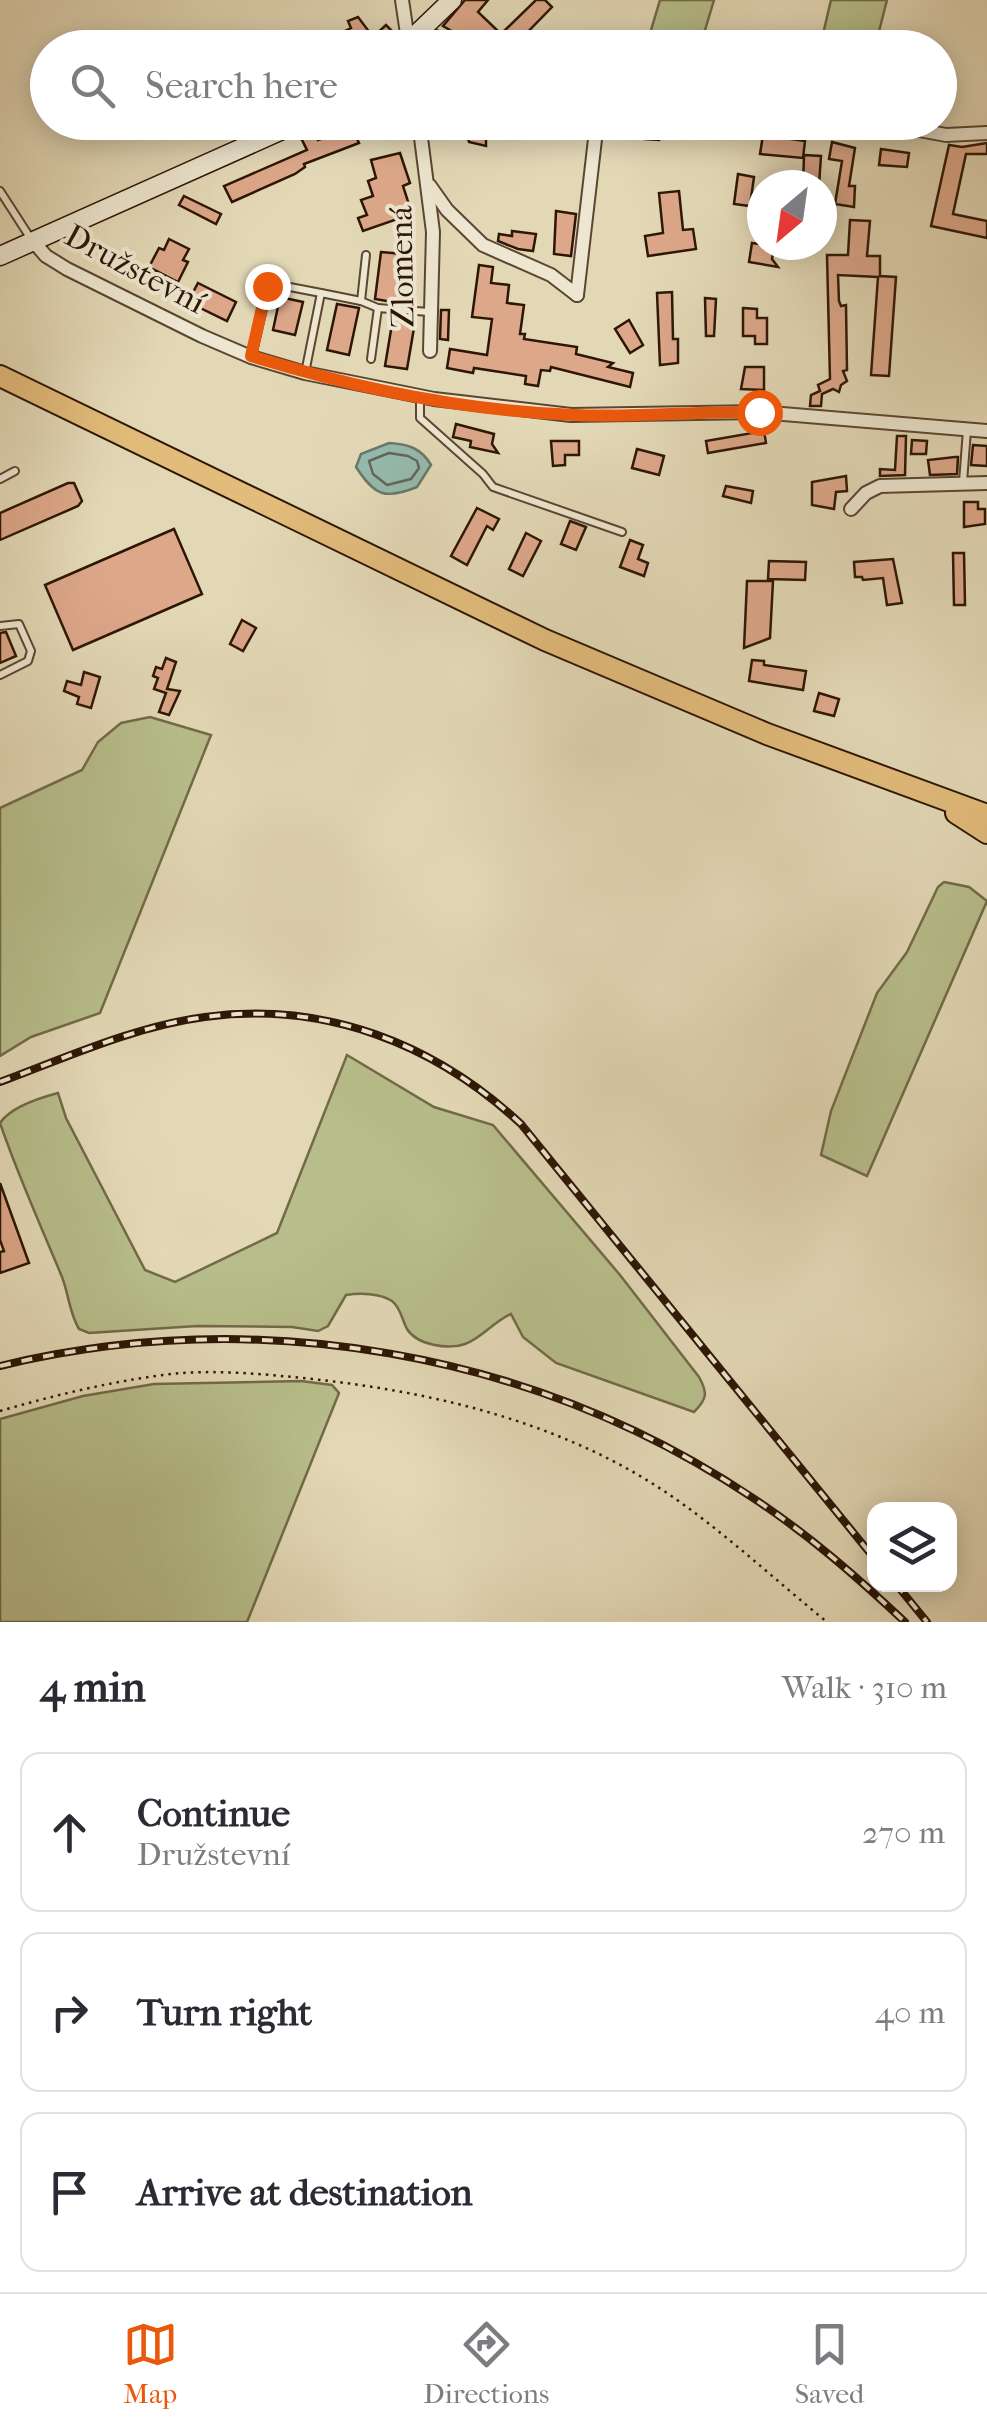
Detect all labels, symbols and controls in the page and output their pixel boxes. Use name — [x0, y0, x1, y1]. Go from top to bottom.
search box — [30, 30, 957, 140]
icon: search — [65, 58, 120, 113]
text: Search here — [145, 63, 338, 108]
north arrow — [747, 170, 837, 260]
street label: Zlomená — [382, 204, 422, 328]
street label: Družstevní — [59, 217, 212, 322]
route end — [245, 264, 291, 310]
route start — [737, 390, 783, 436]
map controls — [867, 1502, 957, 1592]
button: layers — [867, 1502, 957, 1592]
text: 4 min — [40, 1663, 146, 1712]
text: Walk · 310 m — [782, 1669, 947, 1706]
text: Continue — [137, 1791, 290, 1836]
icon: ahead — [42, 1805, 97, 1860]
text: 270 m — [862, 1814, 945, 1851]
text: Družstevní — [137, 1836, 290, 1873]
icon: right — [42, 1985, 97, 2040]
text: Turn right — [137, 1990, 312, 2035]
text: 40 m — [875, 1994, 945, 2031]
icon: arrive — [42, 2165, 97, 2220]
text: Arrive at destination — [137, 2170, 473, 2215]
tab: Map — [123, 2317, 178, 2410]
tab: Directions — [423, 2317, 549, 2410]
tab: Saved — [795, 2317, 864, 2410]

